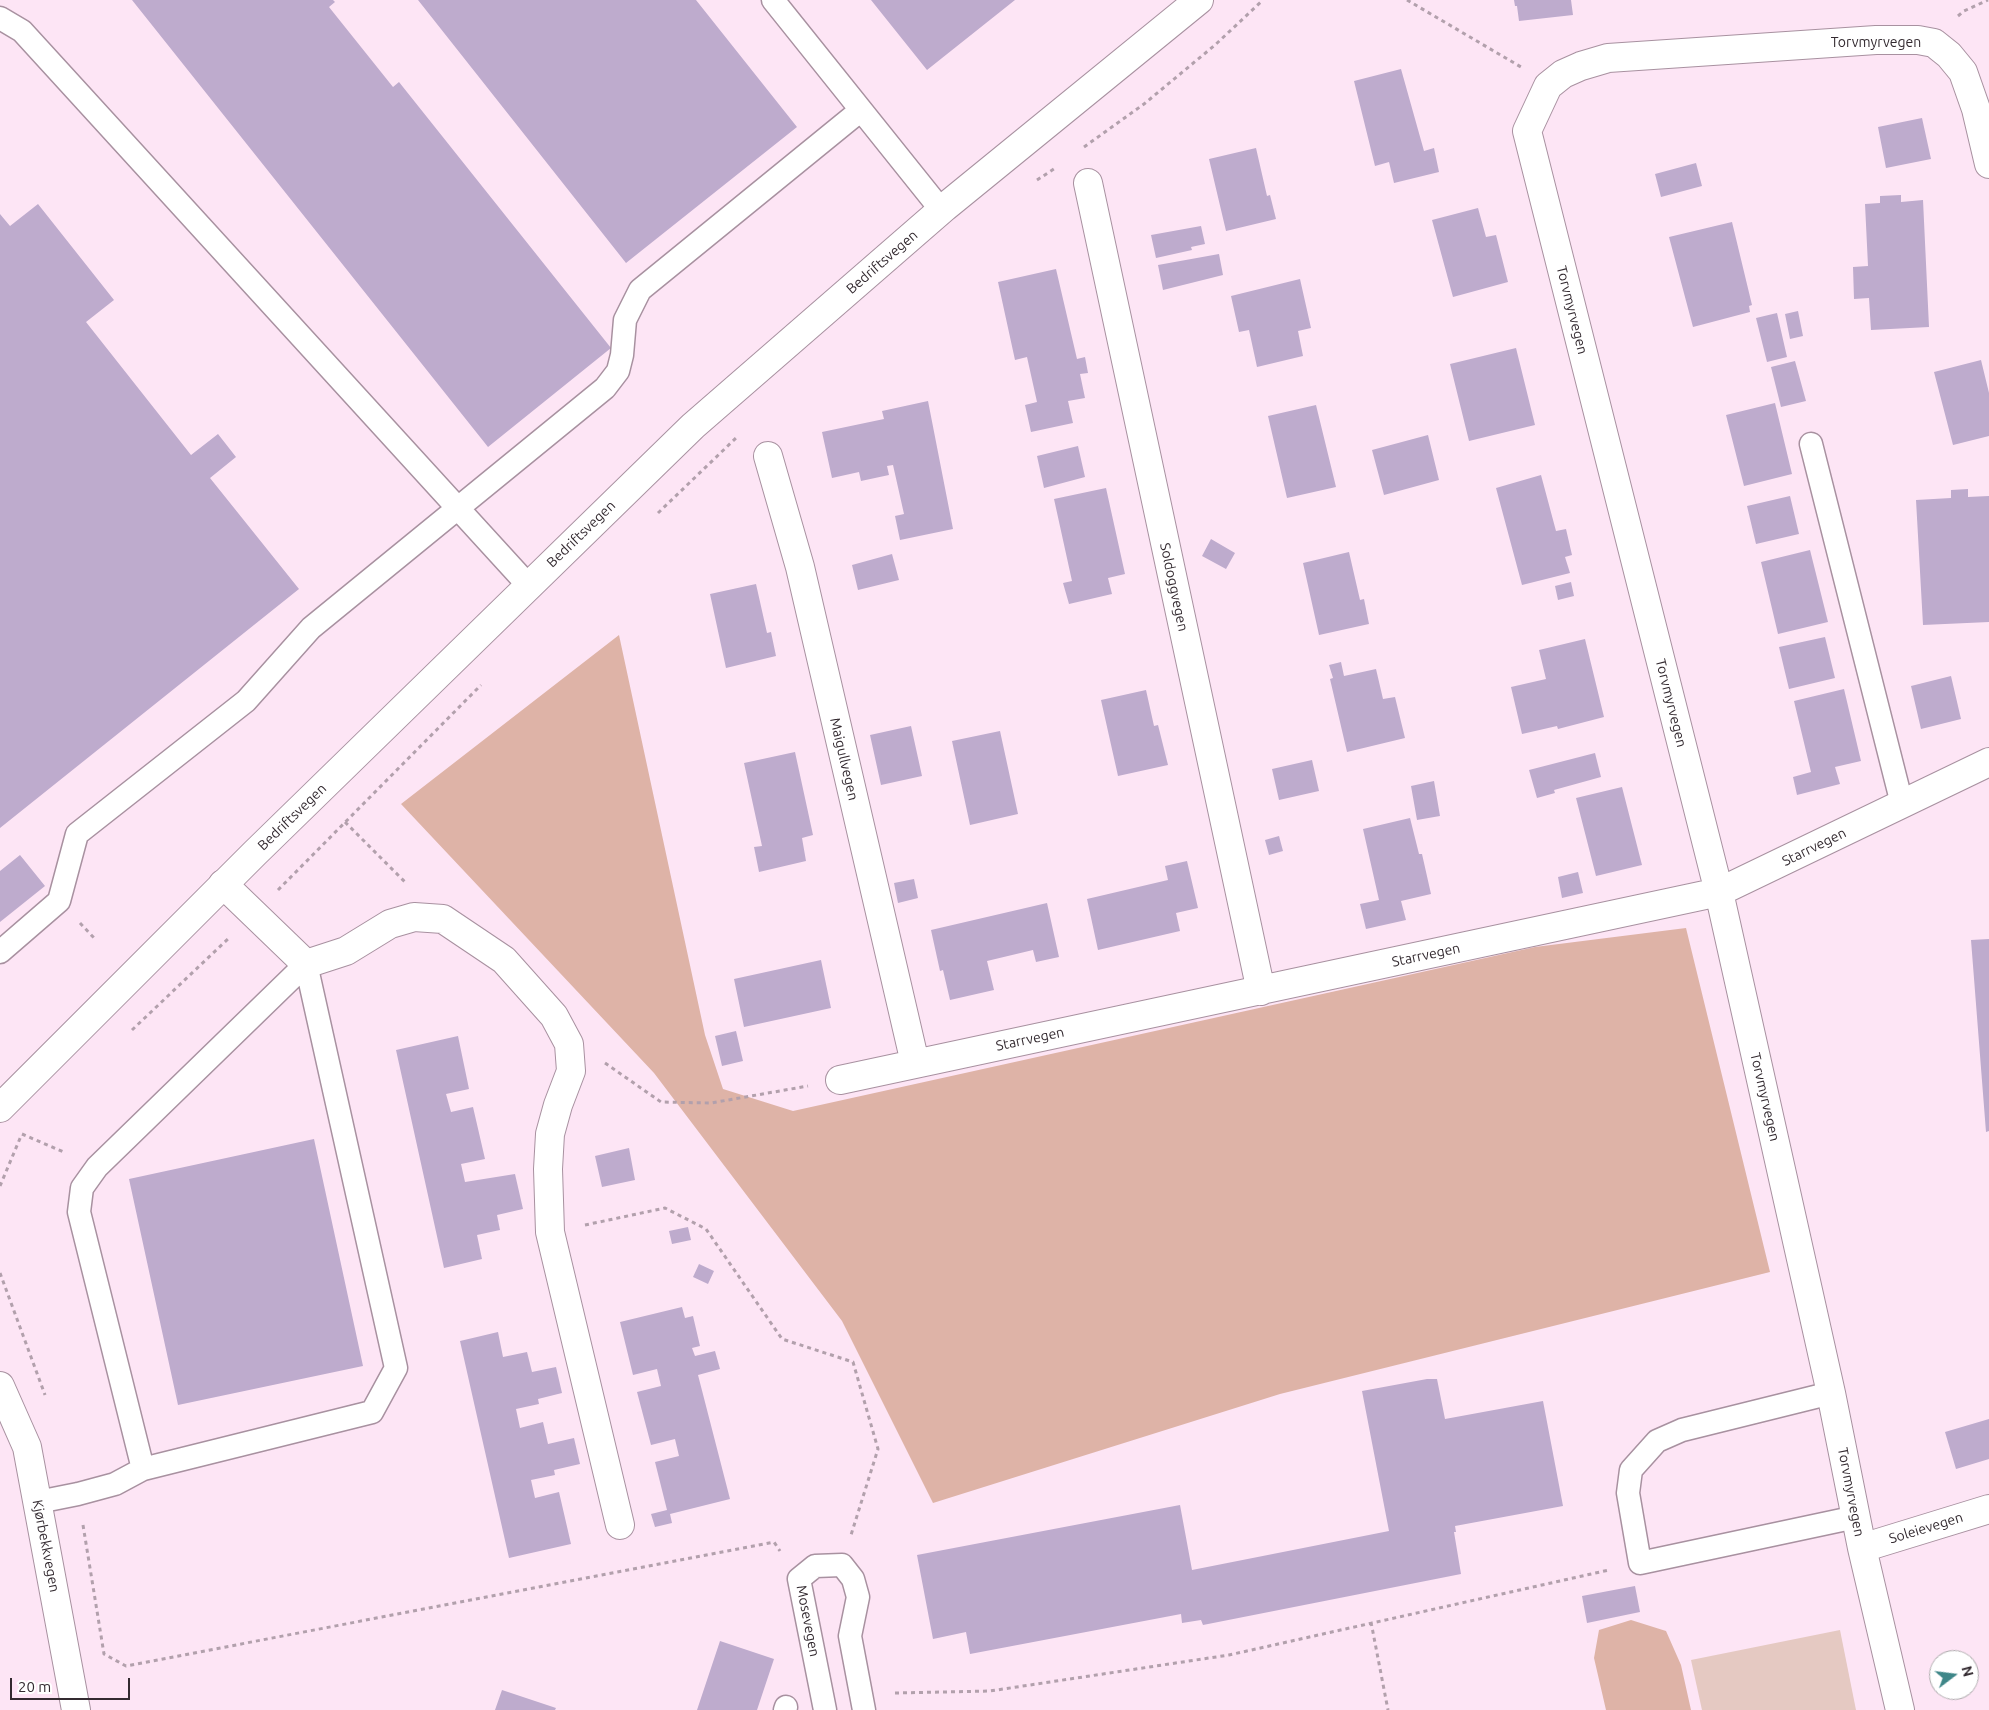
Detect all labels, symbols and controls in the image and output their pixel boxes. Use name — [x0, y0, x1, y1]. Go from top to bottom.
street label: Torvmyrvegen — [1831, 34, 1921, 50]
street label: Bedriftsvegen — [843, 227, 921, 297]
street label: Torvmyrvegen — [1553, 264, 1591, 356]
street label: Bedriftsvegen — [543, 497, 619, 571]
street label: Soldoggvegen — [1156, 541, 1192, 633]
street label: Torvmyrvegen — [1652, 657, 1690, 749]
street label: Maigullvegen — [826, 716, 862, 802]
street label: Bedriftsvegen — [254, 780, 330, 854]
street label: Starrvegen — [1779, 824, 1849, 870]
street label: Starrvegen — [1390, 940, 1462, 970]
street label: Starrvegen — [994, 1024, 1066, 1054]
street label: Torvmyrvegen — [1747, 1051, 1783, 1143]
street label: Torvmyrvegen — [1834, 1446, 1868, 1538]
street label: Kjørbekkvegen — [29, 1498, 63, 1594]
street label: Soleievegen — [1887, 1509, 1965, 1547]
street label: Mosevegen — [793, 1584, 823, 1658]
north arrow — [1929, 1650, 1979, 1700]
text: N — [1958, 1664, 1977, 1678]
scale bar — [12, 1668, 132, 1700]
text: 20 m — [18, 1678, 51, 1695]

